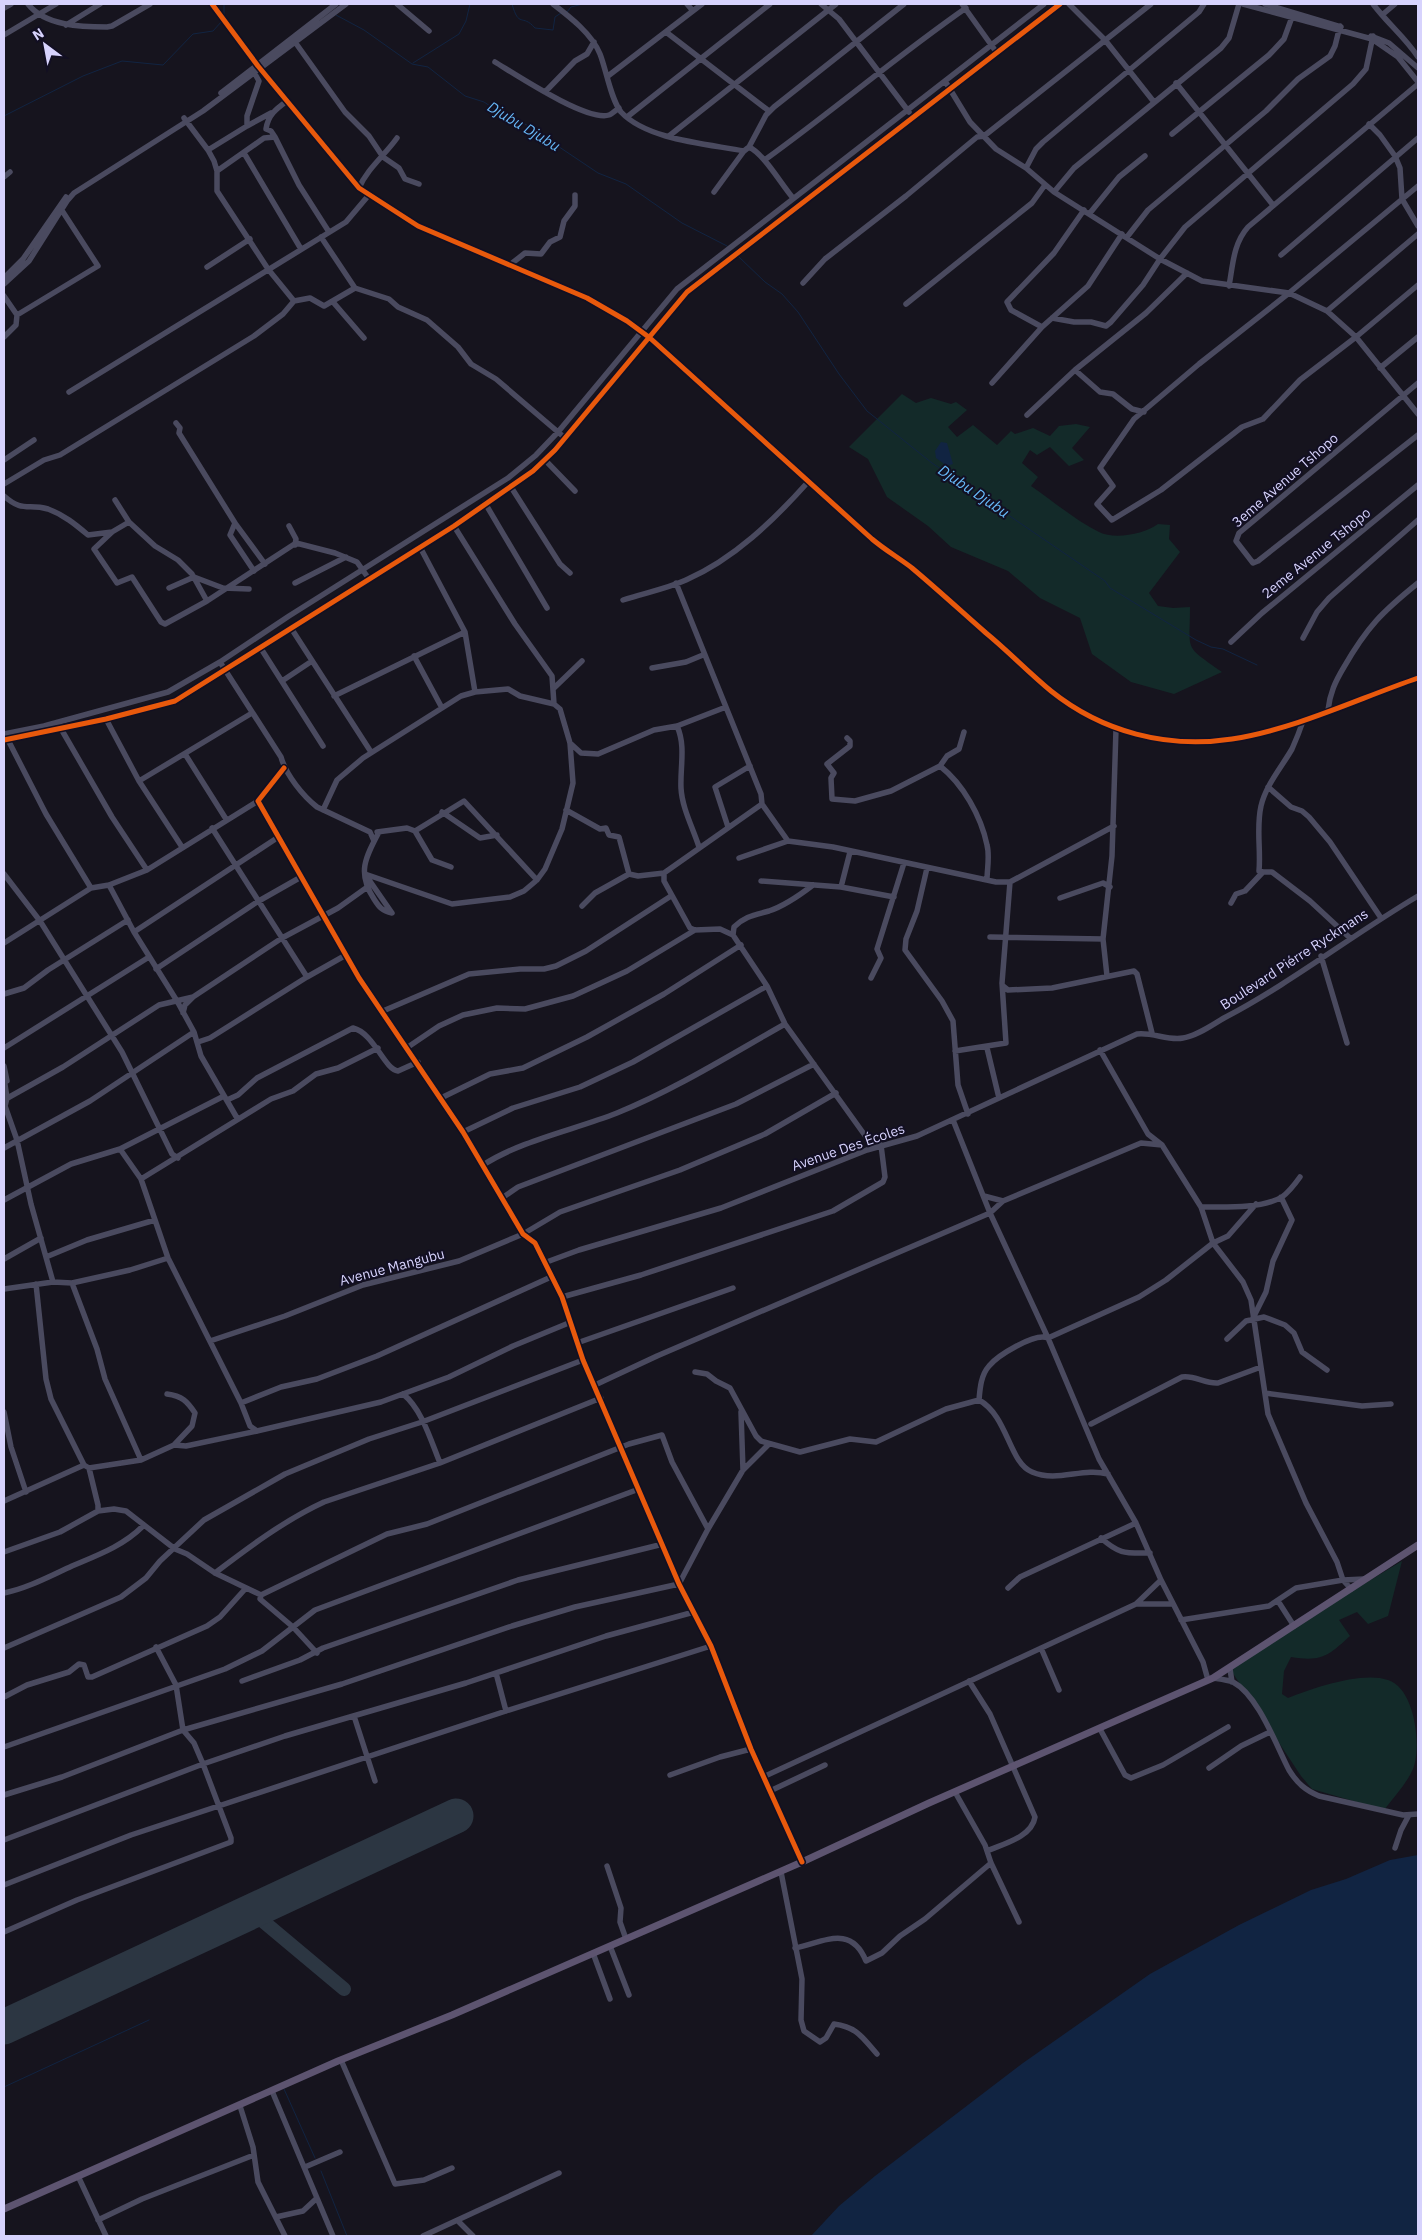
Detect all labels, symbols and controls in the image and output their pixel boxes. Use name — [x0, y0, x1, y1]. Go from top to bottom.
north arrow — [20, 20, 70, 70]
text: N — [29, 24, 47, 44]
water label: Djubu Djubu — [484, 97, 564, 155]
street label: 3eme Avenue Tshopo — [1228, 429, 1342, 531]
water label: Djubu Djubu — [935, 460, 1013, 522]
street label: 2eme Avenue Tshopo — [1258, 503, 1374, 602]
street label: Boulevard Piérre Ryckmans — [1217, 904, 1371, 1014]
street label: Avenue Des Écoles — [789, 1118, 907, 1175]
street label: Avenue Mangubu — [337, 1244, 447, 1290]

